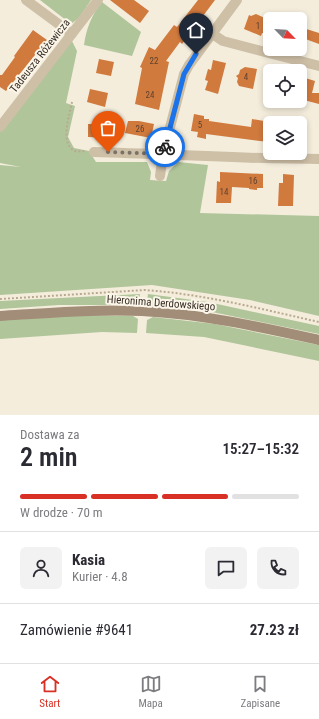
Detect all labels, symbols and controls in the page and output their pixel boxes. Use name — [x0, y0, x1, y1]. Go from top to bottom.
north arrow — [263, 12, 307, 56]
map controls — [263, 12, 307, 160]
pin — [179, 13, 213, 54]
street label: Tadeusza Różewicza — [7, 17, 73, 95]
icon: home — [185, 19, 207, 41]
house number: 1 — [256, 21, 260, 31]
house number: 22 — [150, 56, 159, 66]
button: locate — [263, 64, 307, 108]
house number: 4 — [244, 72, 249, 82]
house number: 24 — [146, 90, 155, 100]
pin — [91, 111, 125, 152]
button: layers — [263, 116, 307, 160]
icon: bag — [97, 117, 119, 139]
house number: 5 — [198, 120, 203, 130]
house number: 26 — [136, 124, 144, 134]
courier — [145, 127, 185, 167]
icon: bike — [154, 136, 176, 158]
house number: 16 — [249, 176, 257, 186]
house number: 14 — [220, 187, 229, 197]
street label: Hieronima Derdowskiego — [106, 293, 216, 313]
text: Dostawa za — [20, 427, 80, 442]
text: 15:27–15:32 — [222, 440, 299, 458]
text: 2 min — [20, 442, 78, 472]
text: W drodze · 70 m — [20, 505, 103, 520]
button: person — [20, 547, 62, 589]
button: chat — [205, 547, 247, 589]
button: phone — [257, 547, 299, 589]
text: Kasia — [72, 551, 105, 569]
text: Kurier · 4.8 — [72, 569, 128, 584]
text: Zamówienie #9641 — [20, 621, 133, 639]
text: 27.23 zł — [250, 621, 299, 639]
tab: Start — [39, 673, 61, 710]
tab: Mapa — [138, 673, 163, 710]
tab: Zapisane — [240, 673, 280, 710]

